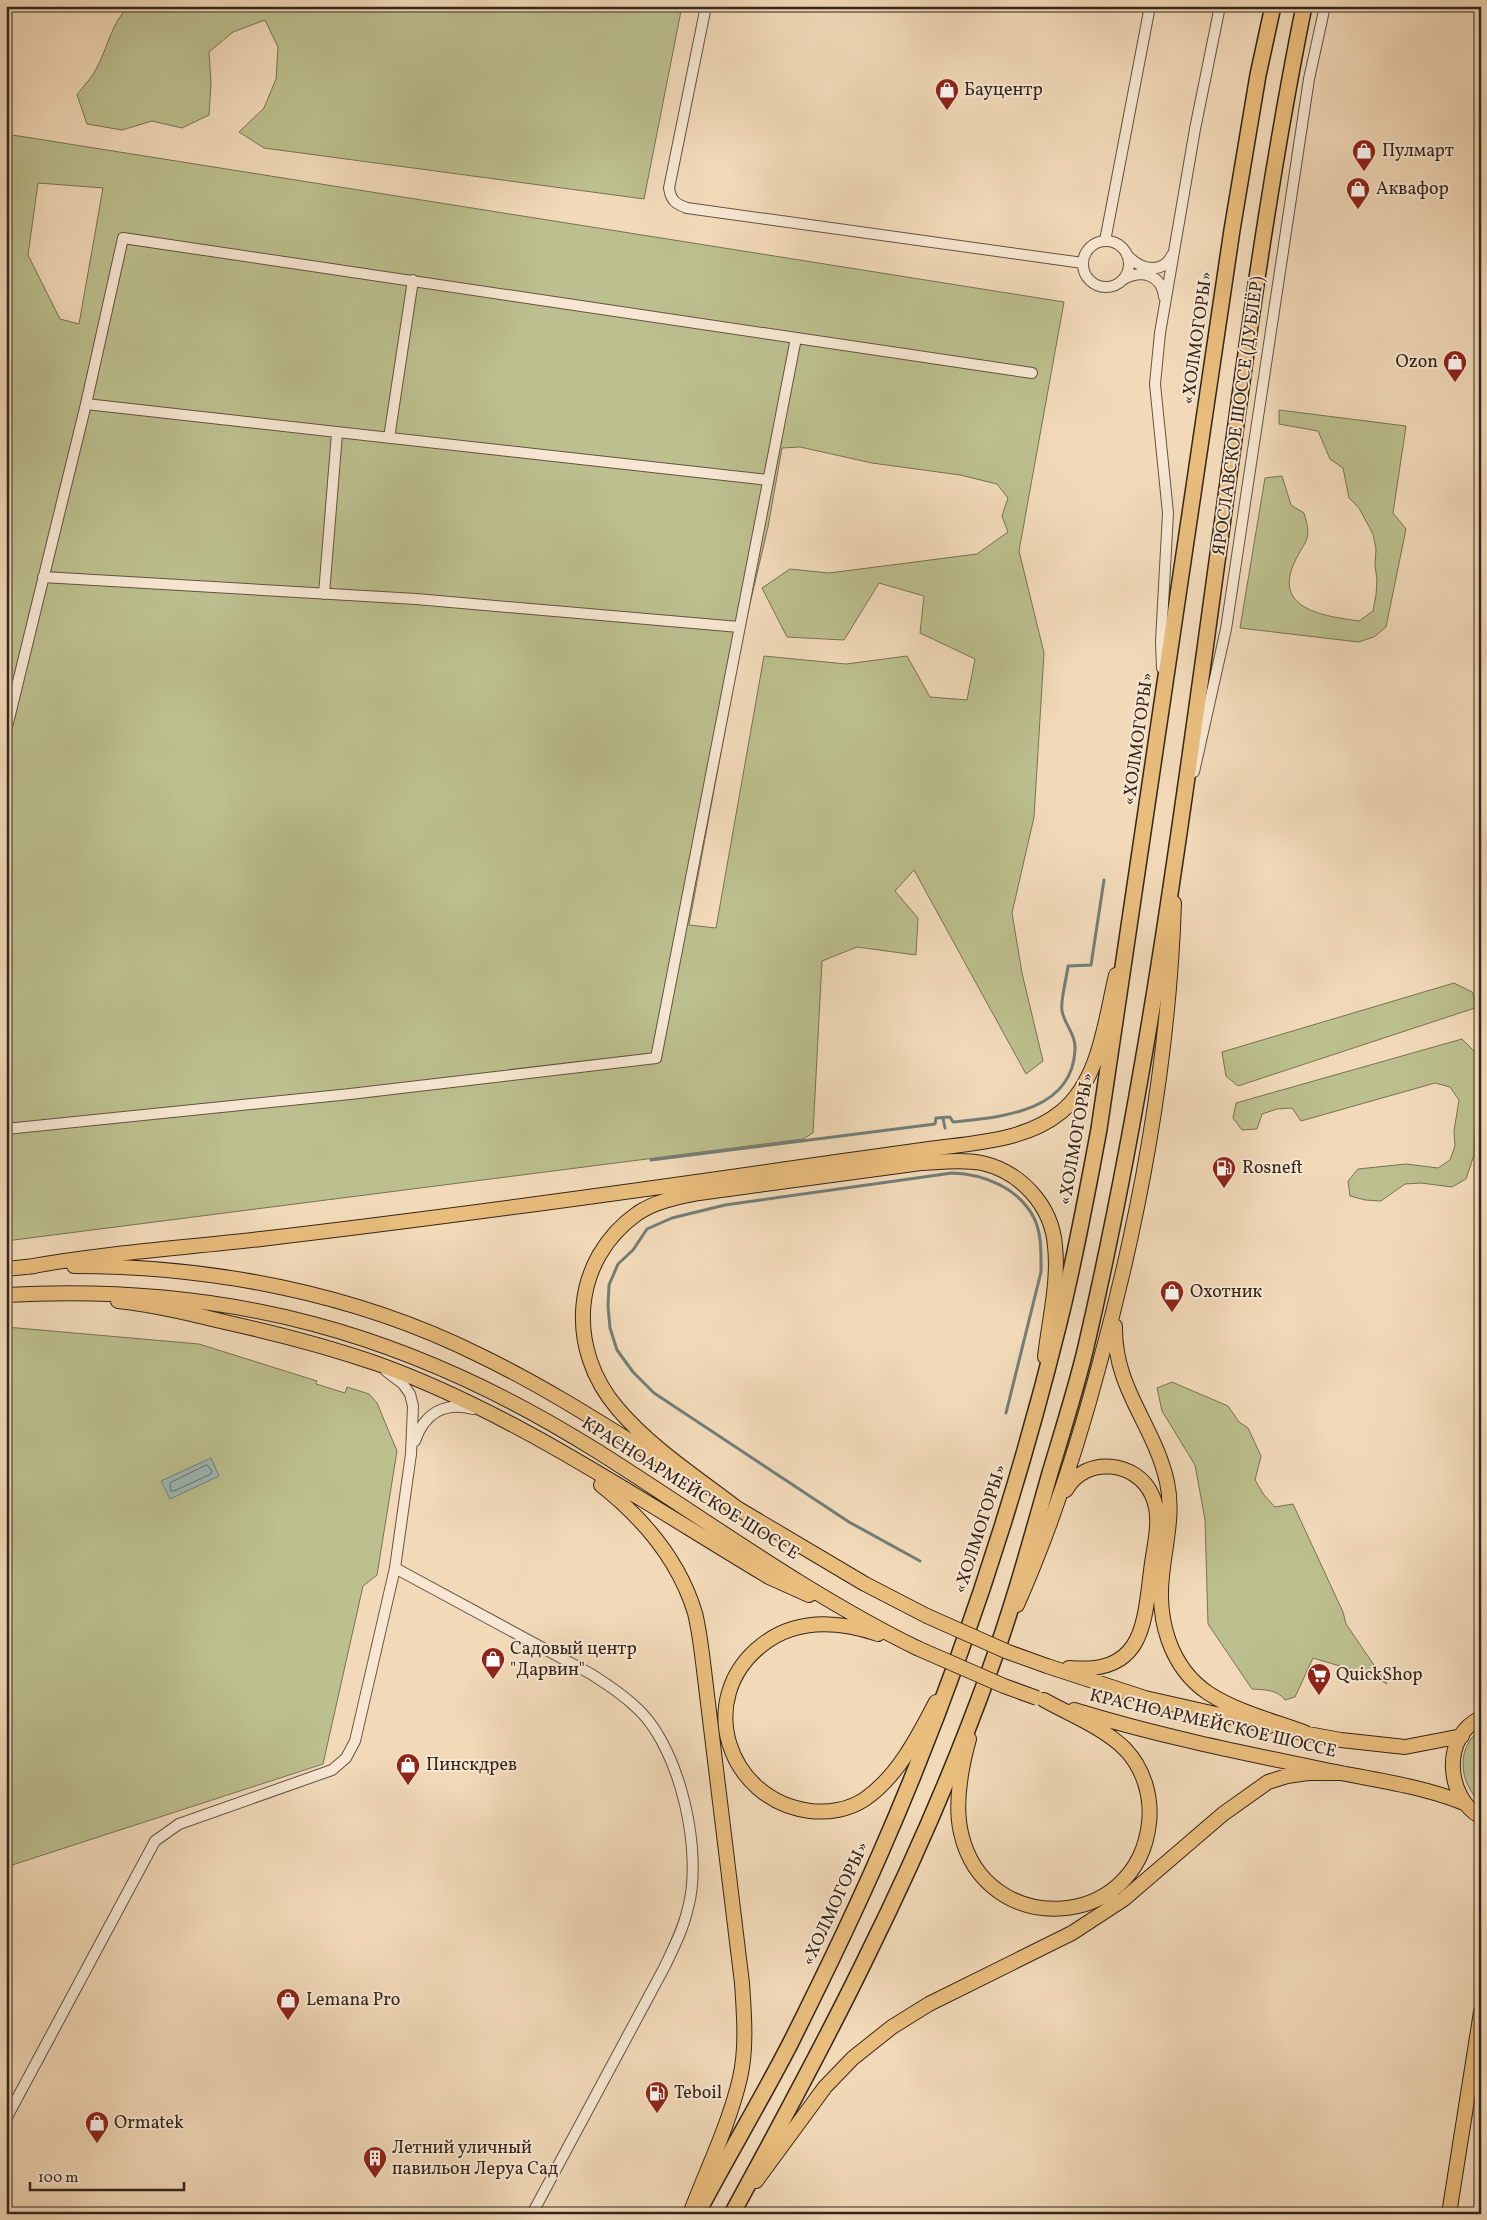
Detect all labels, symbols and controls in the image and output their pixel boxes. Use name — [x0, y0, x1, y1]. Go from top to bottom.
shop icon: Бауцентр — [934, 77, 960, 111]
place label: Бауцентр — [964, 78, 1043, 103]
shop icon: Пулмарт — [1351, 138, 1377, 172]
place label: Пулмарт — [1382, 139, 1454, 164]
shop icon: Аквафор — [1345, 176, 1371, 210]
place label: Аквафор — [1376, 177, 1449, 202]
street label: «ХОЛМОГОРЫ» — [1176, 270, 1220, 406]
street label: ЯРОСЛАВСКОЕ ШОССЕ (ДУБЛЁР) — [1207, 275, 1271, 557]
shop icon: Ozon — [1442, 349, 1468, 383]
place label: Ozon — [1396, 350, 1438, 375]
street label: «ХОЛМОГОРЫ» — [1117, 671, 1161, 807]
street label: «ХОЛМОГОРЫ» — [1053, 1071, 1101, 1207]
fuel station icon: Rosneft — [1211, 1155, 1237, 1189]
place label: Rosneft — [1242, 1156, 1303, 1181]
shop icon: Охотник — [1159, 1279, 1185, 1313]
place label: Охотник — [1190, 1280, 1263, 1305]
street label: КРАСНОАРМЕЙСКОЕ ШОССЕ — [576, 1411, 804, 1567]
street label: «ХОЛМОГОРЫ» — [948, 1461, 1014, 1597]
place label: Садовый центр "Дарвин" — [510, 1637, 637, 1683]
shop icon: Садовый центр "Дарвин" — [480, 1646, 506, 1680]
supermarket icon: QuickShop — [1306, 1662, 1332, 1696]
place label: QuickShop — [1336, 1663, 1423, 1688]
street label: КРАСНОАРМЕЙСКОЕ ШОССЕ — [1087, 1683, 1339, 1765]
shop icon: Пинскдрев — [395, 1752, 421, 1786]
place label: Пинскдрев — [426, 1753, 517, 1778]
street label: «ХОЛМОГОРЫ» — [796, 1838, 876, 1970]
shop icon: Lemana Pro — [275, 1987, 301, 2021]
place label: Lemana Pro — [306, 1988, 400, 2013]
fuel station icon: Teboil — [644, 2080, 670, 2114]
place label: Teboil — [674, 2081, 722, 2106]
shop icon: Ormatek — [84, 2110, 110, 2144]
place label: Ormatek — [114, 2111, 184, 2136]
place label: Летний уличный павильон Леруа Сад — [392, 2136, 558, 2182]
building icon: Летний уличный павильон Леруа Сад — [362, 2145, 388, 2179]
scale bar — [30, 2160, 184, 2192]
text: 100 m — [38, 2168, 78, 2189]

